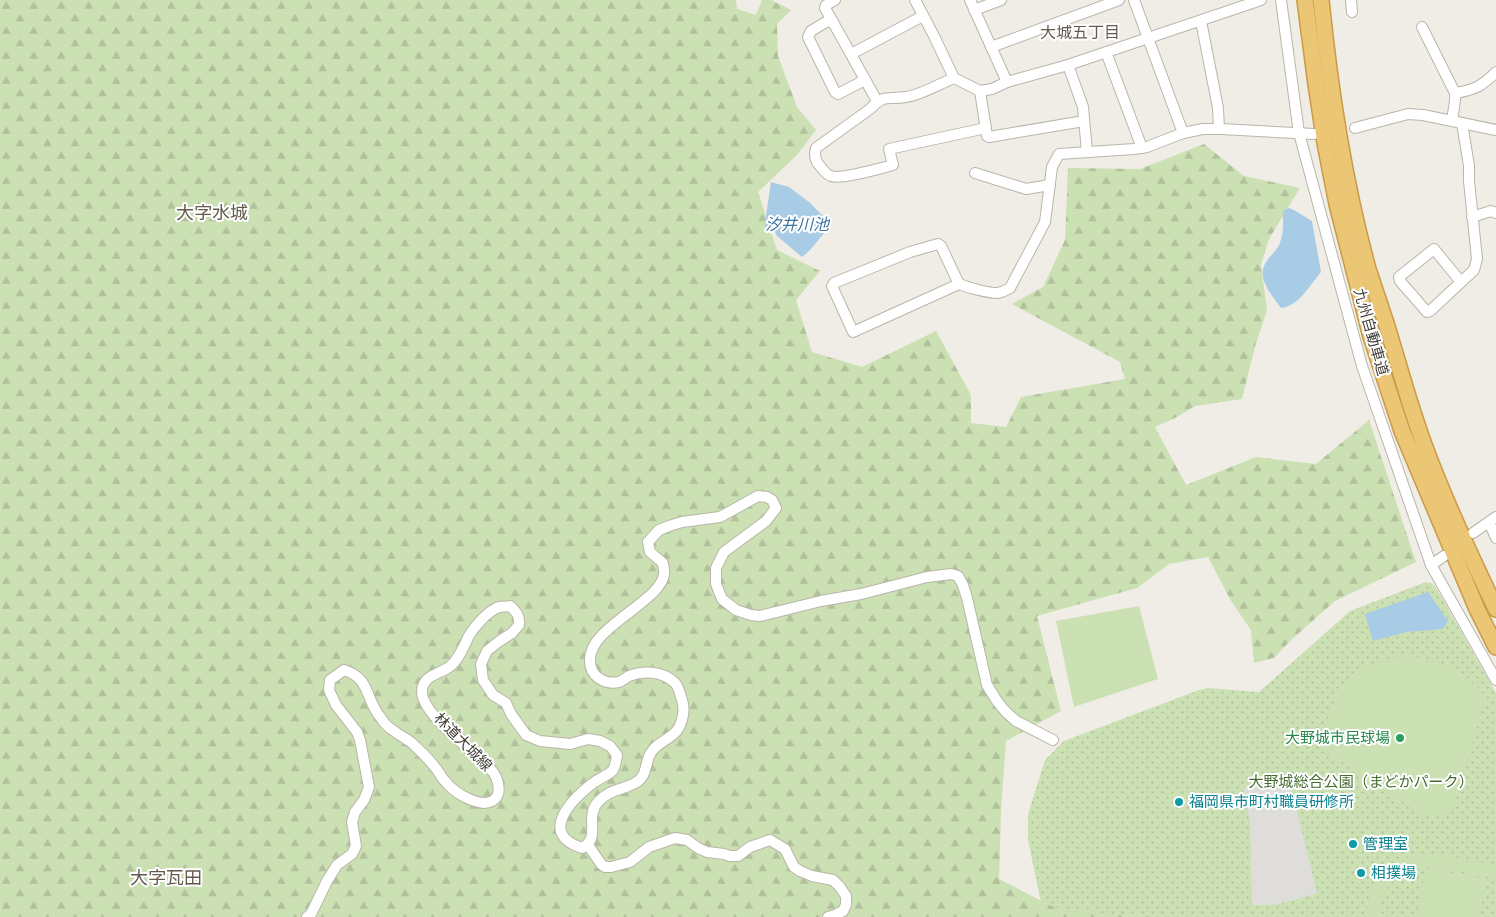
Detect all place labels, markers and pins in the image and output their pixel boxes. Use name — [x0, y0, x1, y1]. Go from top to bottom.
place label: 大野城市民球場 — [1285, 730, 1390, 746]
marker: 大野城市民球場 — [1394, 732, 1406, 744]
place label: 福岡県市町村職員研修所 — [1189, 793, 1354, 810]
marker: 福岡県市町村職員研修所 — [1173, 796, 1185, 808]
place label: 管理室 — [1363, 836, 1408, 852]
marker: 管理室 — [1347, 838, 1359, 850]
place label: 相撲場 — [1371, 865, 1416, 881]
marker: 相撲場 — [1355, 867, 1367, 879]

